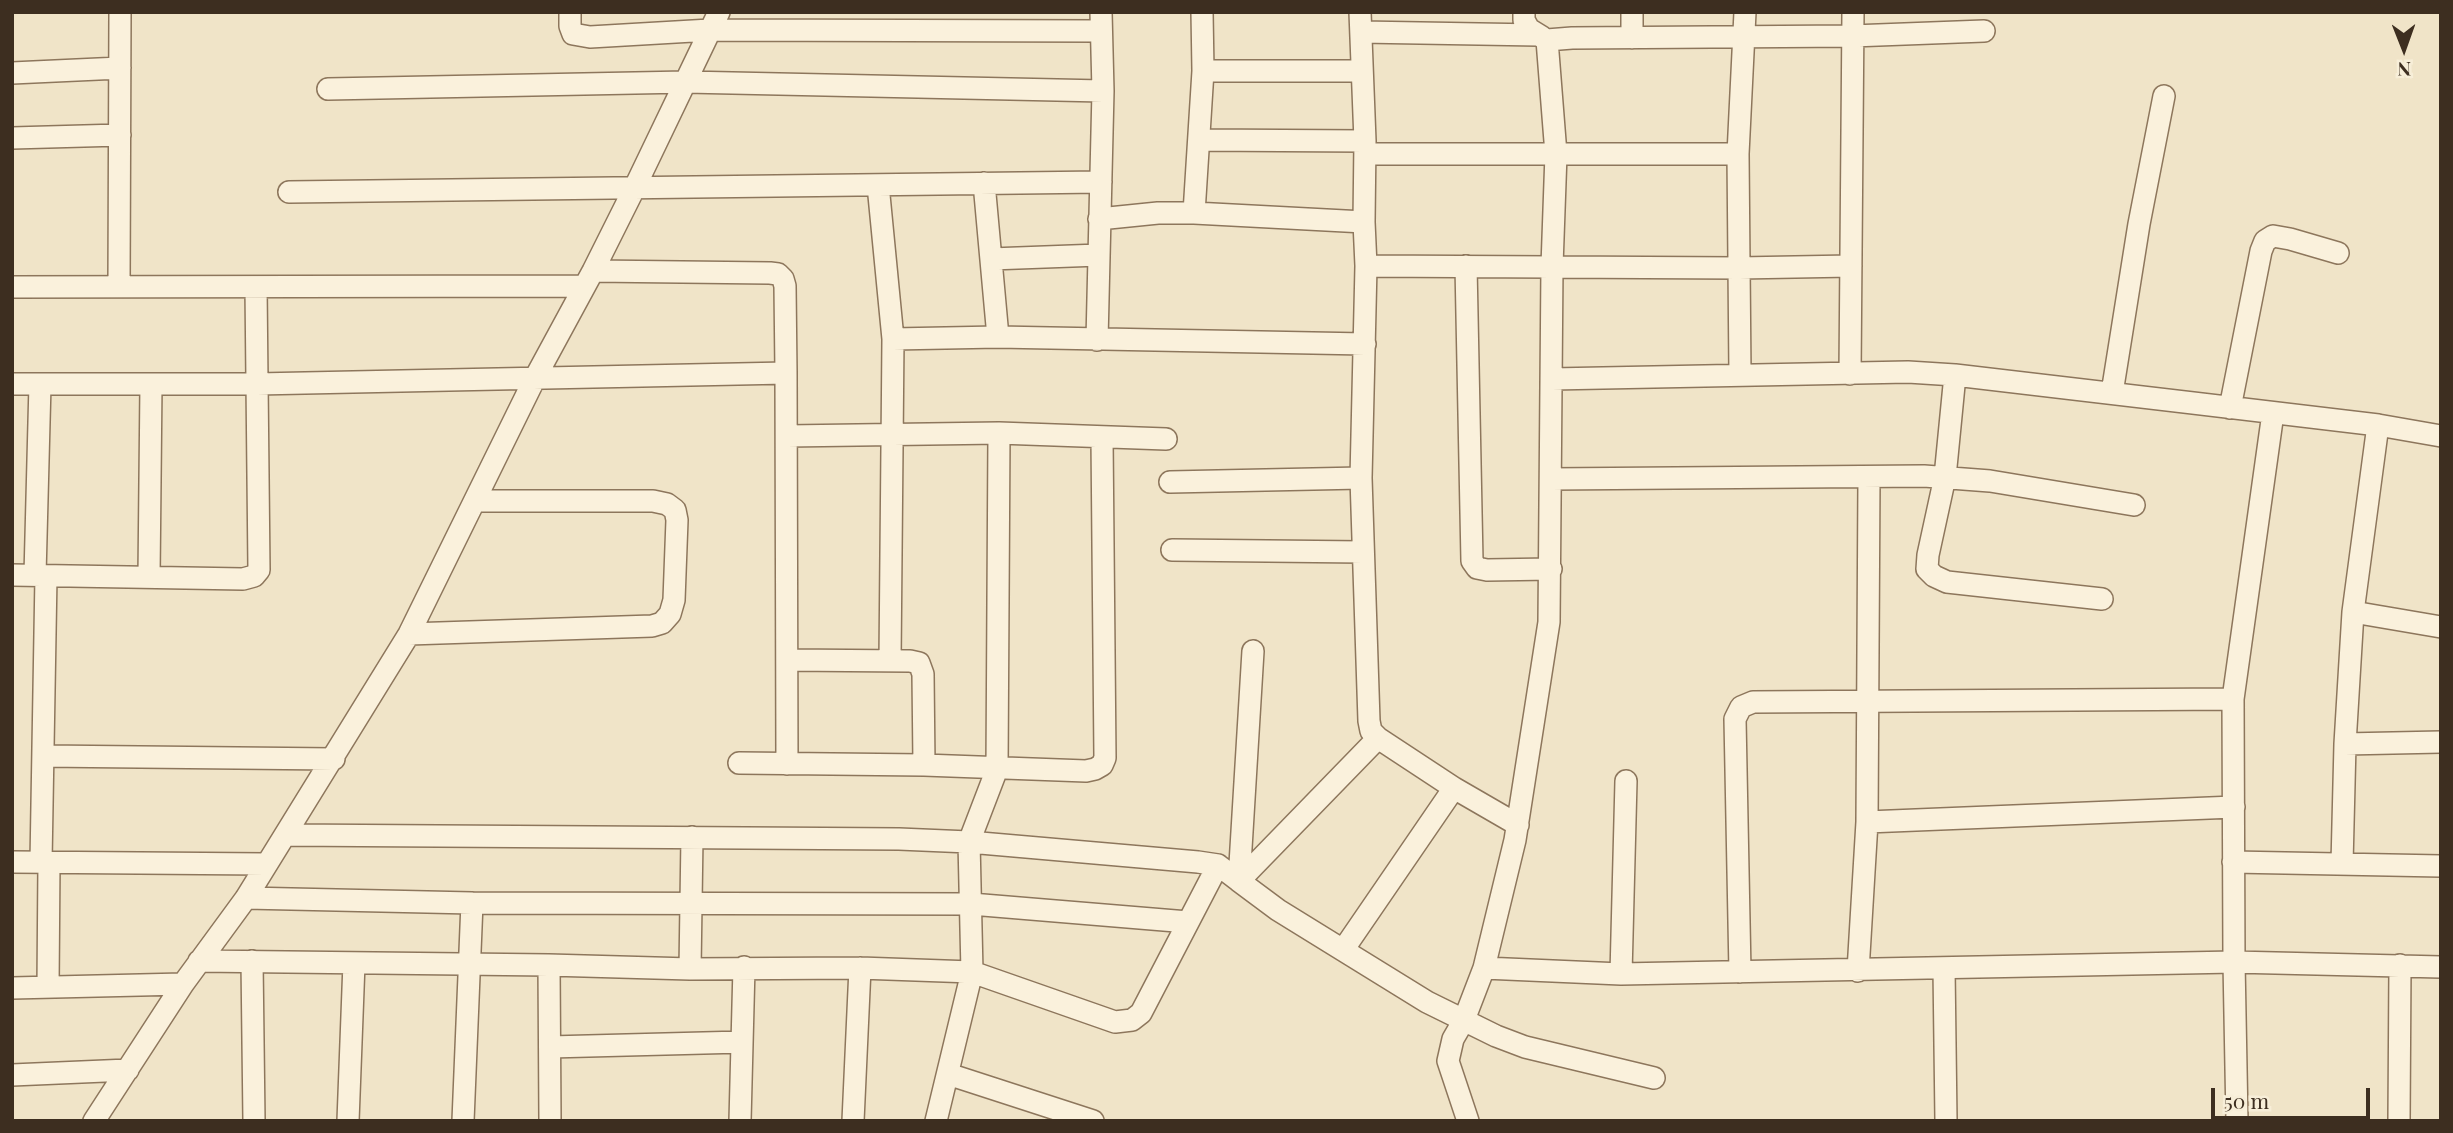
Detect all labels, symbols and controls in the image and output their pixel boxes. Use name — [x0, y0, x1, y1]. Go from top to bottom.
north arrow — [2369, 14, 2439, 84]
text: N — [2397, 57, 2411, 83]
scale bar — [2215, 1074, 2374, 1118]
text: 50 m — [2224, 1086, 2269, 1114]

